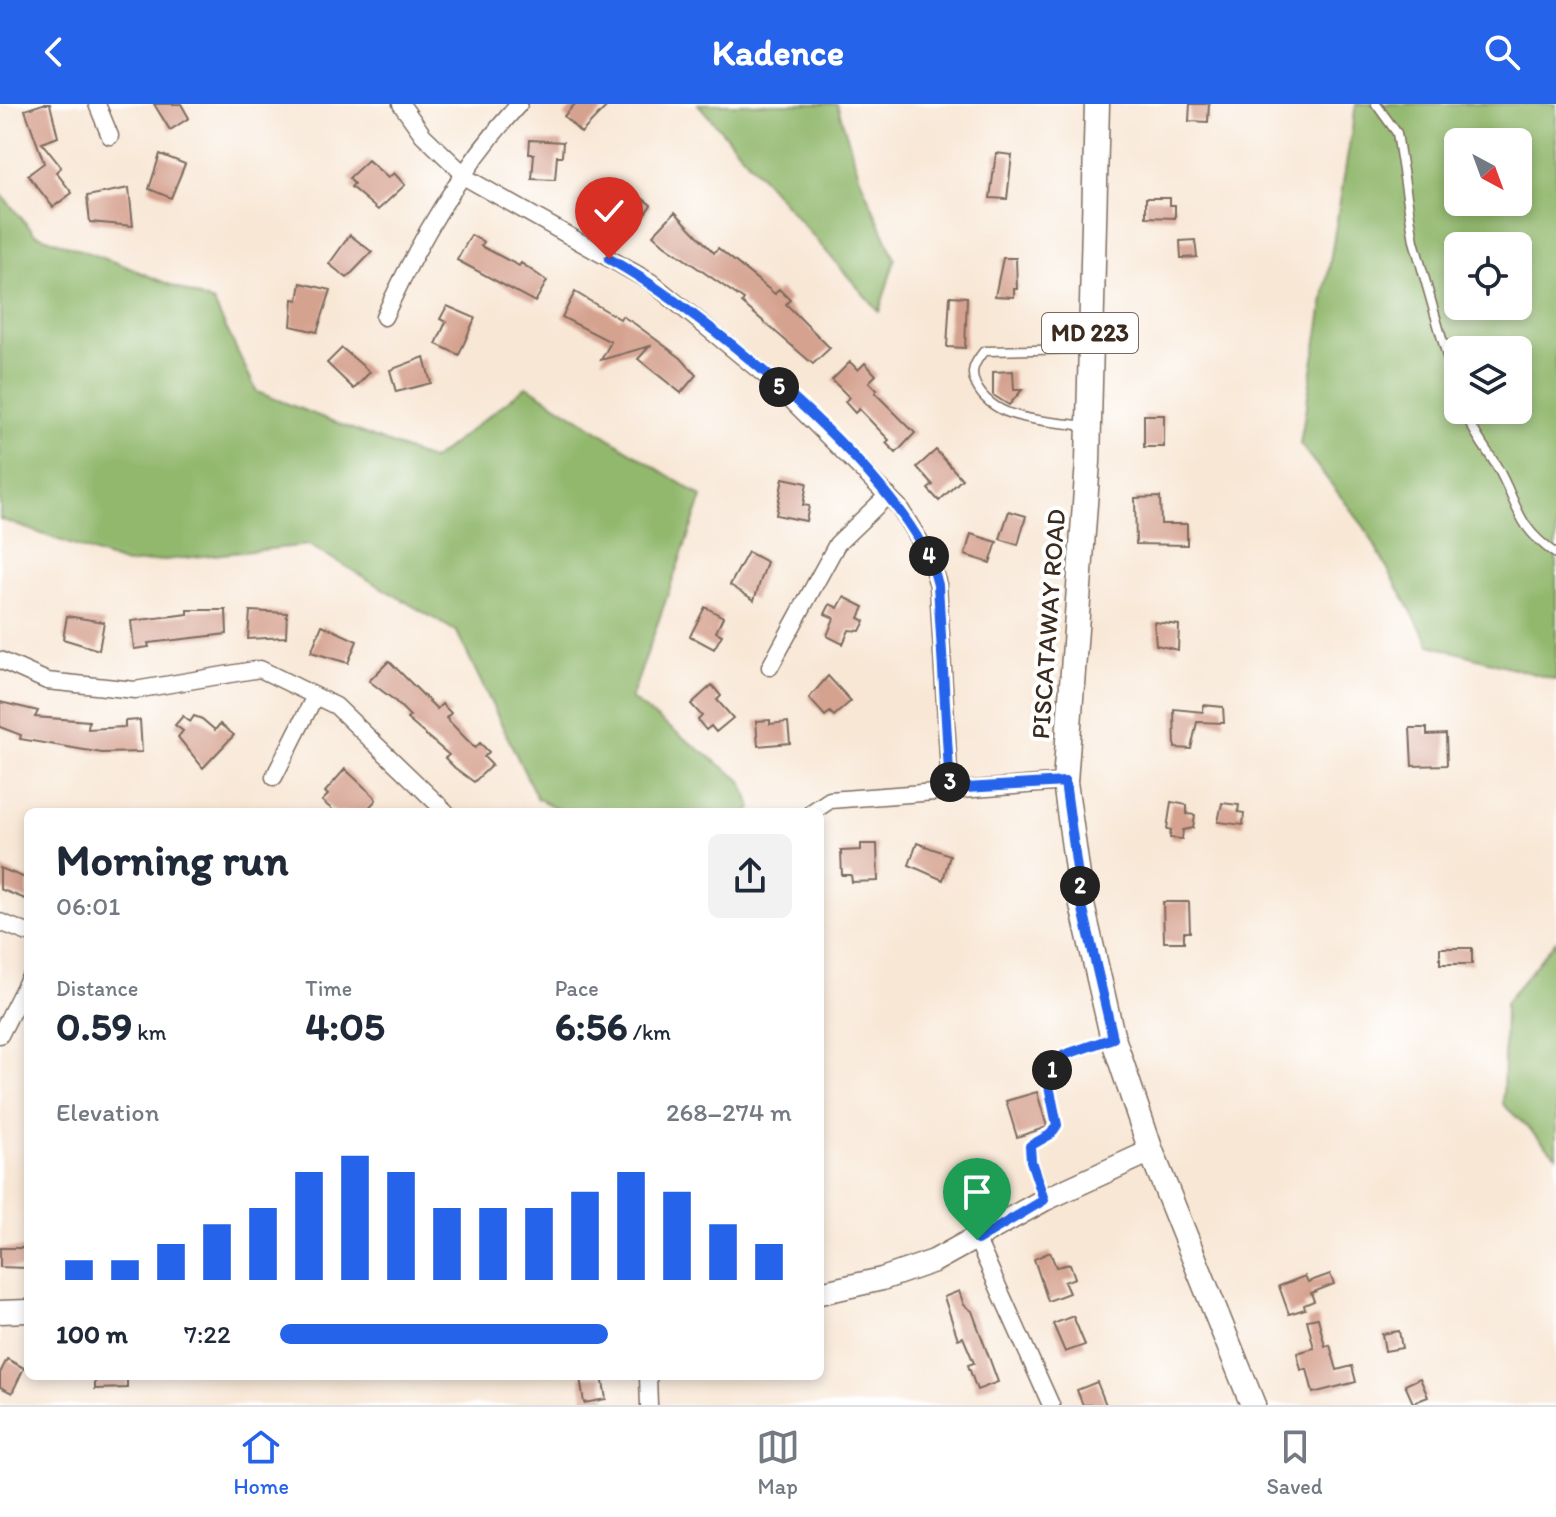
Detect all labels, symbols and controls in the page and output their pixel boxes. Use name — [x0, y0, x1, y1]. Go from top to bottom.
icon: back — [32, 30, 76, 74]
icon: search — [1480, 30, 1524, 74]
text: Kadence — [712, 31, 844, 74]
north arrow — [1444, 128, 1532, 216]
map controls — [1444, 128, 1532, 424]
pin — [575, 177, 643, 259]
icon: check — [587, 189, 631, 233]
button: locate — [1444, 232, 1532, 320]
road number: MD 223 — [1042, 313, 1138, 353]
button: layers — [1444, 336, 1532, 424]
pin: 5 — [759, 367, 799, 407]
text: 5 — [773, 373, 785, 400]
street label: PISCATAWAY ROAD — [1024, 508, 1072, 740]
pin: 4 — [909, 536, 949, 576]
text: 4 — [922, 542, 936, 569]
pin: 3 — [930, 762, 970, 802]
text: 3 — [944, 768, 956, 795]
text: Morning run — [56, 833, 289, 886]
button: share — [708, 834, 792, 918]
pin: 2 — [1060, 866, 1100, 906]
text: 2 — [1074, 872, 1086, 899]
text: 06:01 — [56, 890, 120, 922]
text: Distance — [56, 975, 138, 1002]
text: Time — [305, 975, 352, 1002]
text: Pace — [555, 975, 599, 1002]
text: 0.59 — [56, 1002, 132, 1050]
text: 4:05 — [305, 1002, 385, 1050]
text: 6:56 — [555, 1002, 628, 1050]
text: km — [132, 1019, 166, 1046]
text: /km — [628, 1019, 671, 1046]
pin: 1 — [1032, 1050, 1072, 1090]
text: 1 — [1047, 1056, 1057, 1083]
text: Elevation — [56, 1096, 159, 1128]
text: 268–274 m — [666, 1096, 792, 1128]
pin — [943, 1158, 1011, 1240]
icon: arrive — [955, 1170, 999, 1214]
text: 100 m — [56, 1318, 128, 1350]
text: 7:22 — [184, 1318, 231, 1350]
tab: Home — [233, 1425, 289, 1500]
tab: Map — [756, 1425, 800, 1500]
tab: Saved — [1266, 1425, 1323, 1500]

